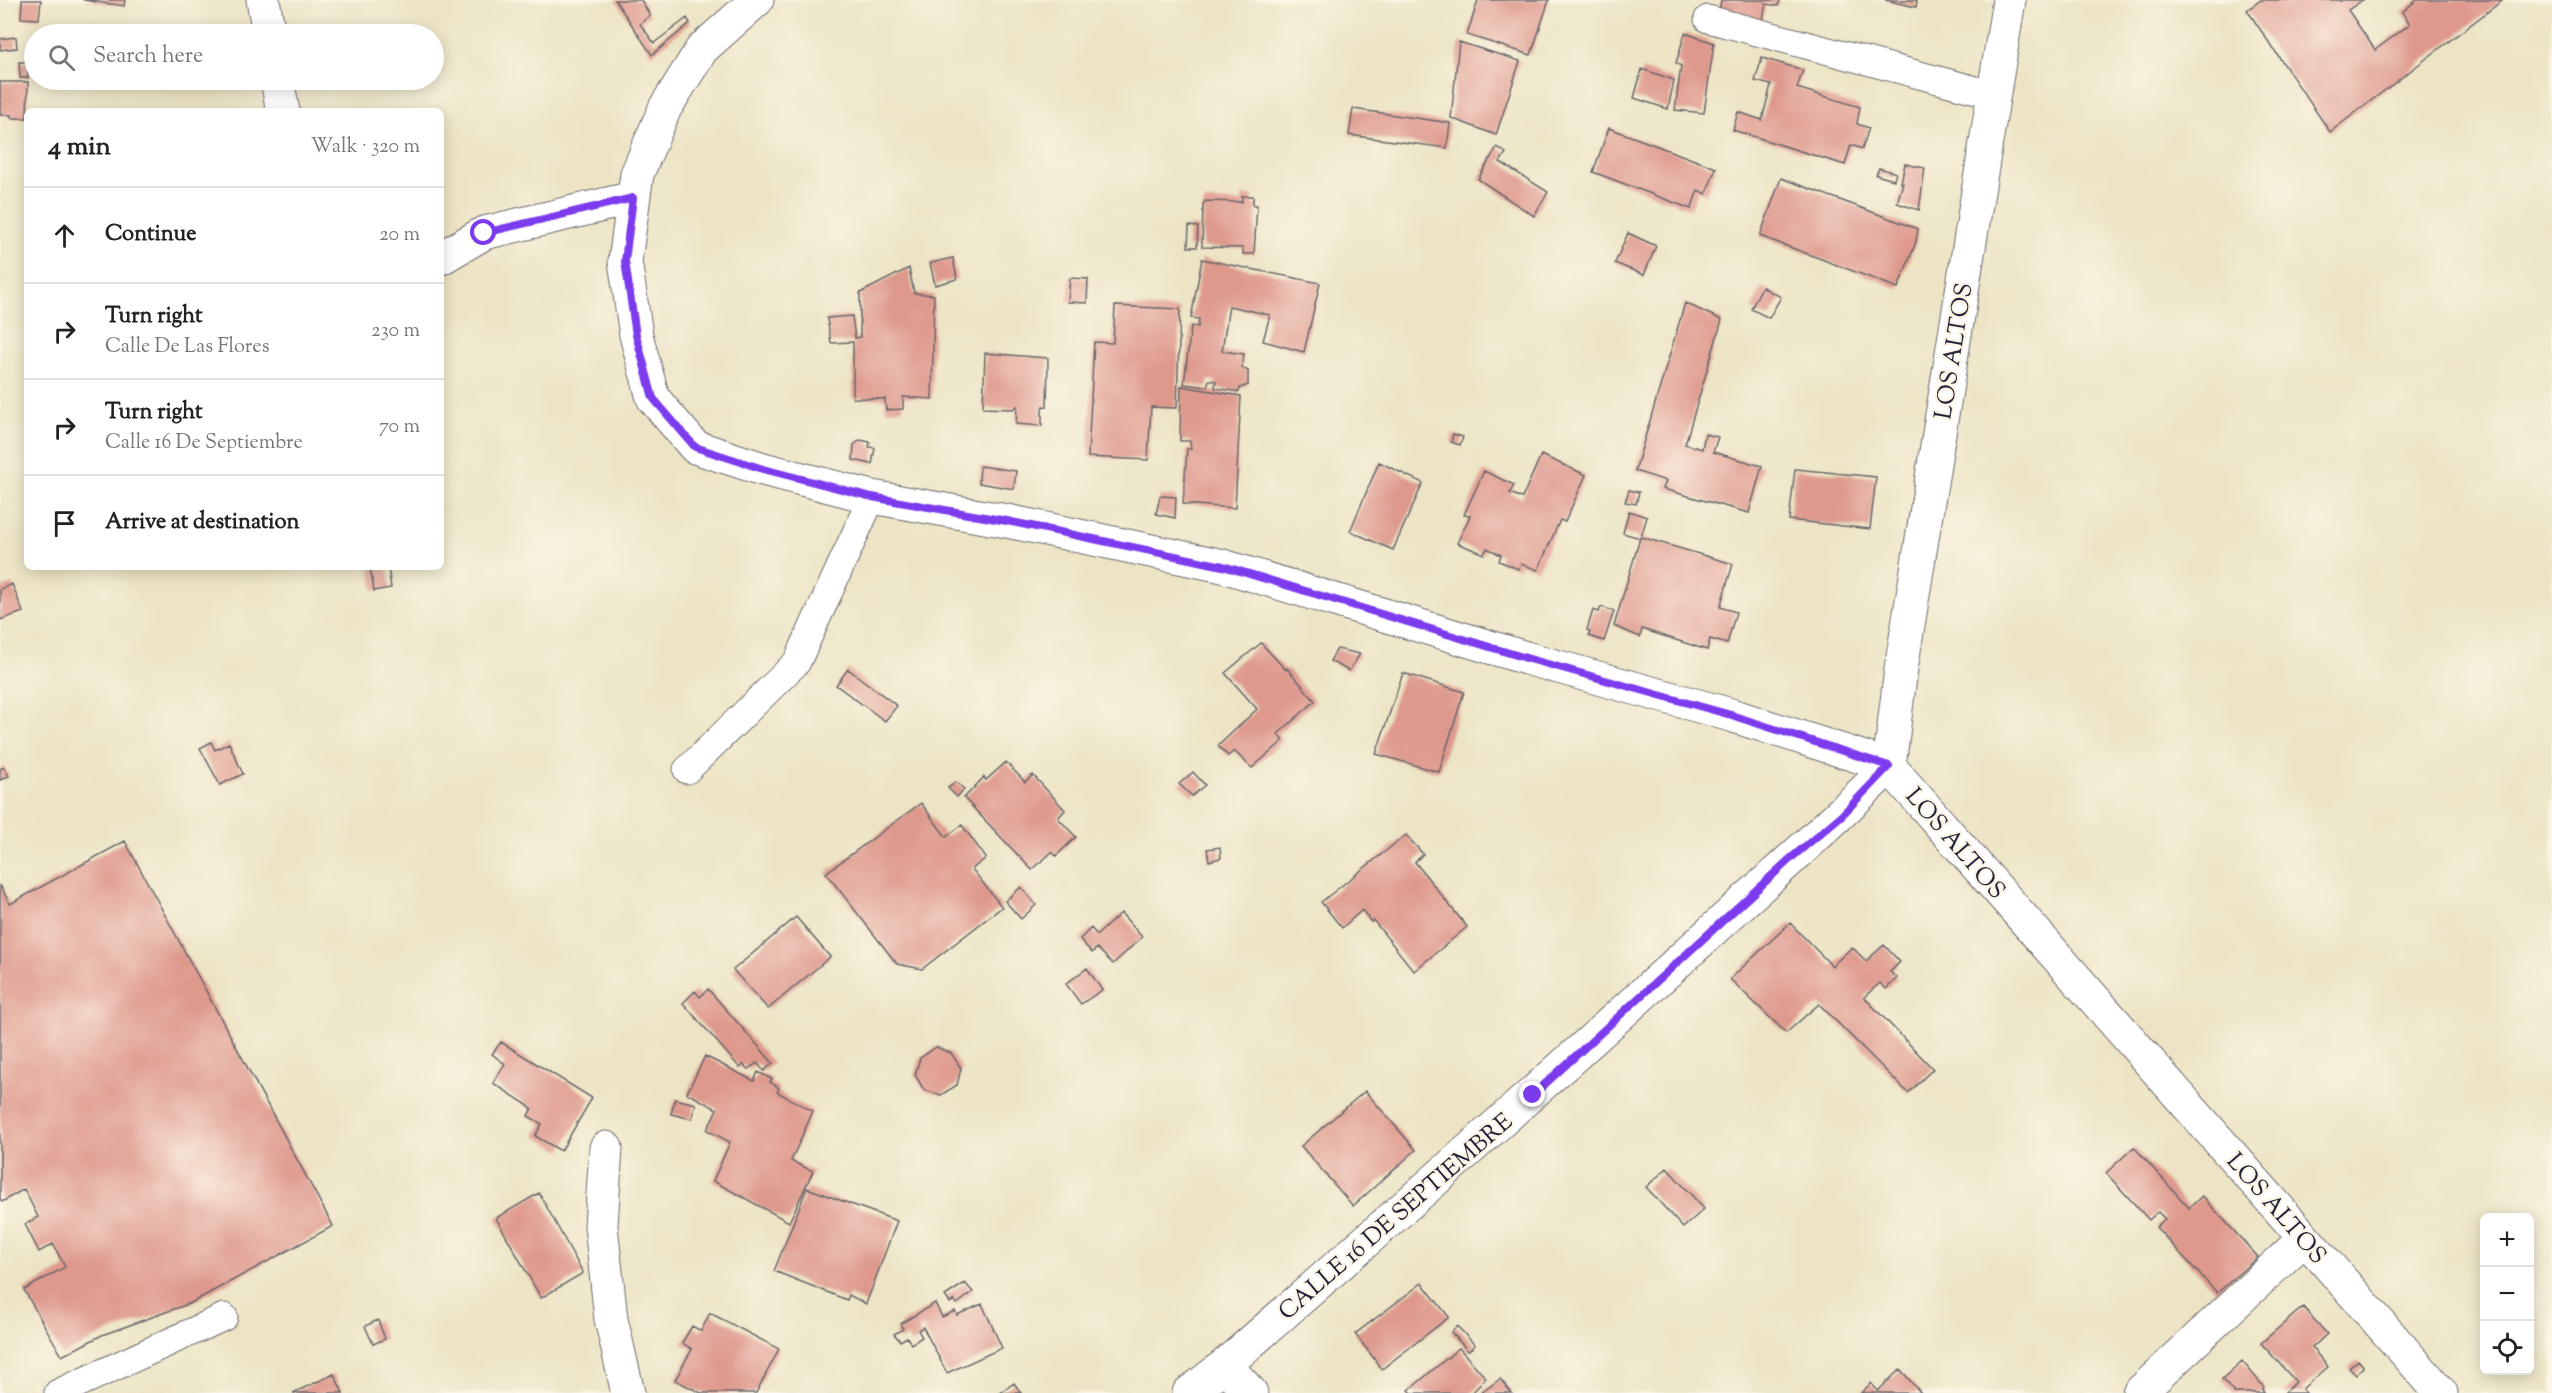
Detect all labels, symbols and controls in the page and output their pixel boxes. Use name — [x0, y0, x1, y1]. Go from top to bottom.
search box — [24, 24, 444, 90]
icon: search — [45, 41, 78, 74]
text: Search here — [93, 41, 203, 73]
text: 4 min — [48, 129, 111, 166]
text: Walk · 320 m — [311, 133, 420, 162]
icon: ahead — [48, 219, 81, 252]
text: Continue — [105, 219, 196, 251]
route start — [470, 219, 496, 245]
text: 20 m — [379, 221, 420, 250]
street label: LOS ALTOS — [1927, 281, 1983, 422]
text: Turn right — [105, 301, 202, 333]
icon: right — [48, 315, 81, 348]
text: 230 m — [371, 317, 420, 346]
text: Calle De Las Flores — [105, 333, 270, 362]
text: Turn right — [105, 397, 202, 429]
icon: right — [48, 411, 81, 444]
text: 70 m — [379, 413, 420, 442]
text: Calle 16 De Septiembre — [105, 429, 303, 458]
icon: arrive — [48, 507, 81, 540]
text: Arrive at destination — [105, 507, 300, 539]
street label: LOS ALTOS — [1896, 781, 2013, 907]
route end — [1519, 1081, 1545, 1107]
street label: CALLE 16 DE SEPTIEMBRE — [1272, 1106, 1521, 1329]
street label: LOS ALTOS — [2217, 1146, 2334, 1272]
map controls — [2480, 1213, 2534, 1375]
button: + — [2480, 1213, 2534, 1267]
button: − — [2480, 1267, 2534, 1321]
button: locate — [2480, 1321, 2534, 1375]

